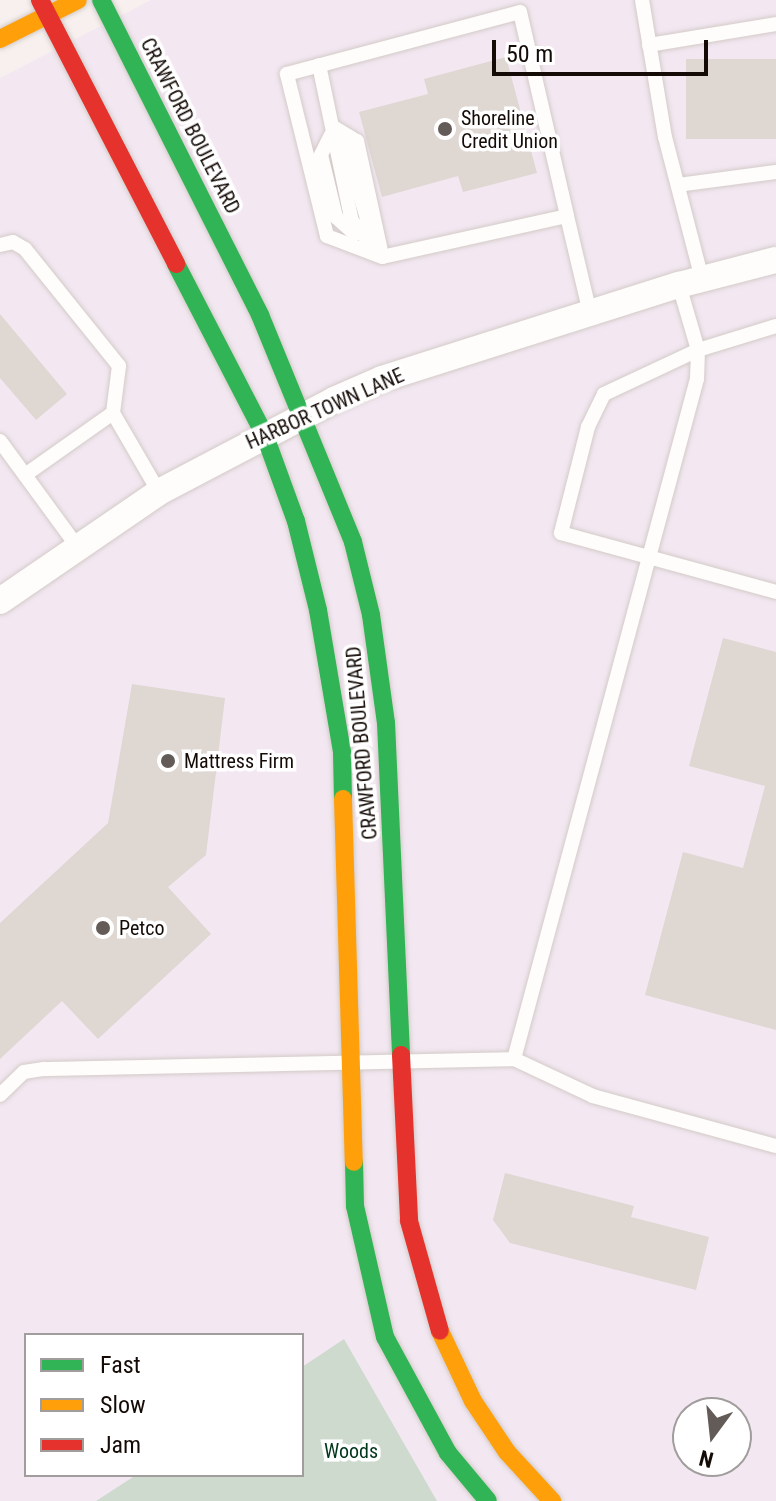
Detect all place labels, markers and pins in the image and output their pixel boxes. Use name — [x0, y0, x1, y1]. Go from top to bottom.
place label: Shoreline Credit Union — [461, 106, 558, 153]
marker: Shoreline Credit Union — [436, 120, 454, 138]
place label: Mattress Firm — [184, 749, 294, 773]
marker: Mattress Firm — [159, 752, 177, 770]
place label: Petco — [119, 916, 165, 940]
marker: Petco — [94, 919, 112, 937]

